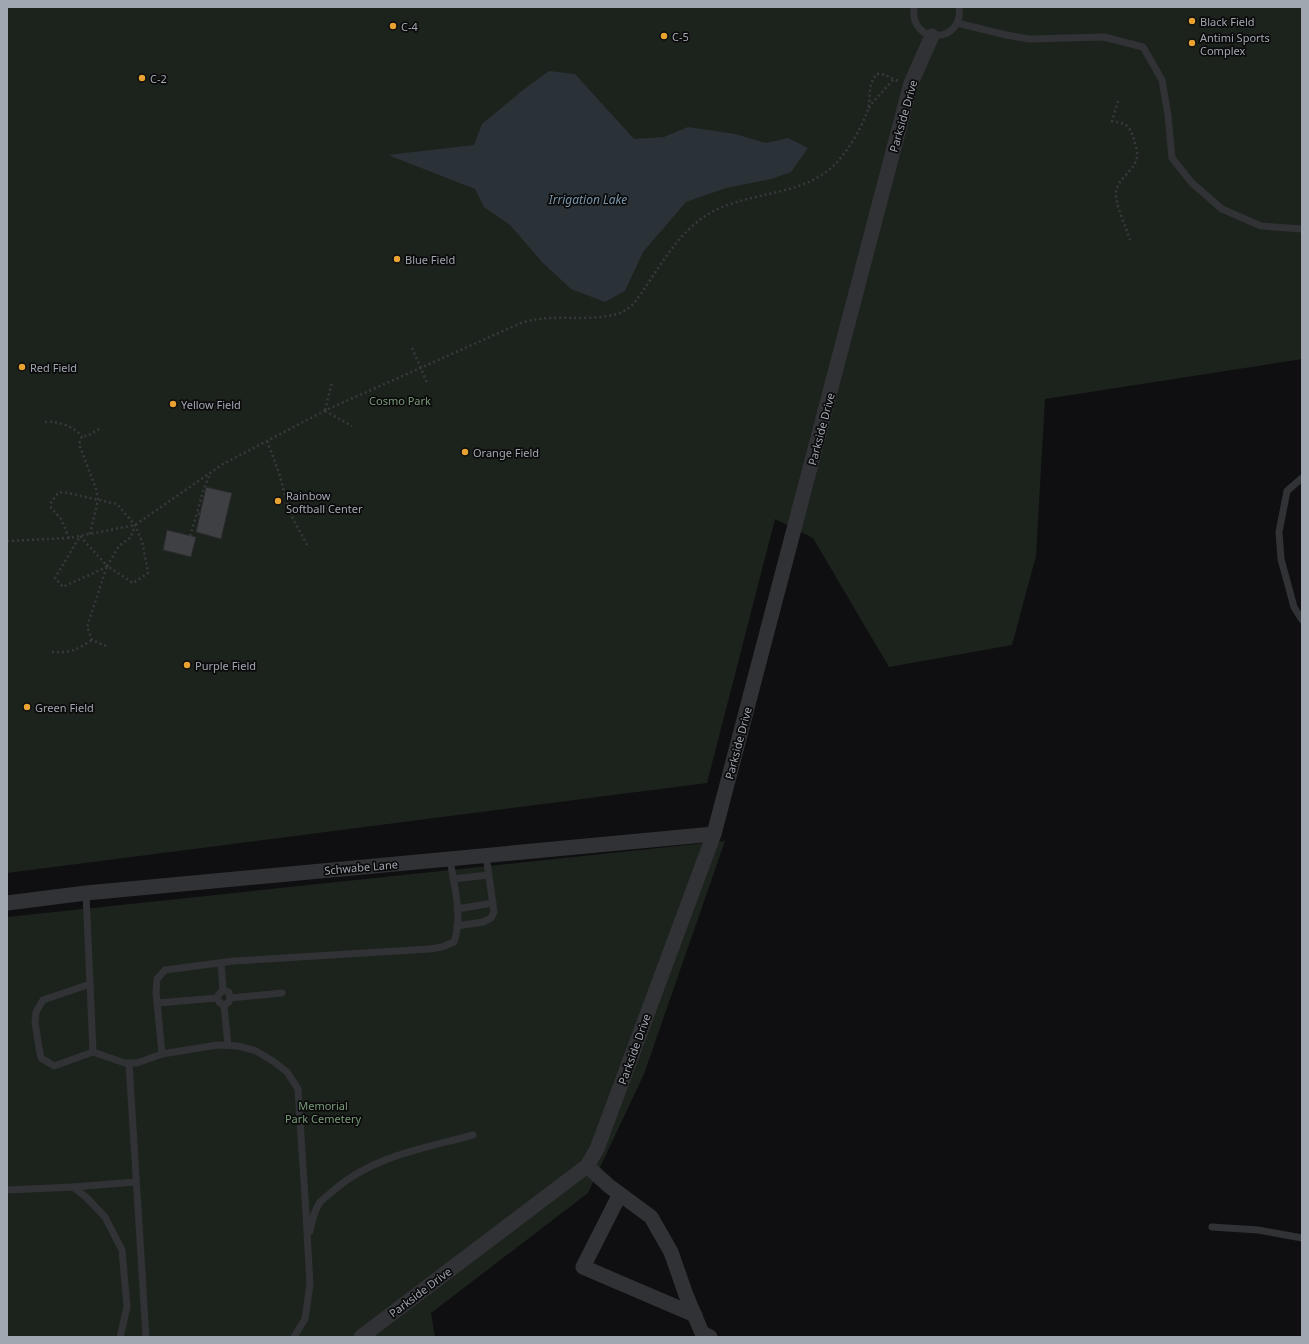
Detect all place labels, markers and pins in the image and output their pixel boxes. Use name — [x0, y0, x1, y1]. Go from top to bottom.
place label: Black Field — [1200, 14, 1255, 29]
marker: Black Field — [1187, 16, 1197, 26]
place label: C-4 — [401, 19, 418, 34]
marker: C-4 — [388, 21, 398, 31]
place label: C-5 — [672, 29, 689, 44]
place label: Antimi Sports Complex — [1200, 30, 1270, 58]
marker: C-5 — [659, 31, 669, 41]
marker: Antimi Sports Complex — [1187, 38, 1197, 48]
place label: C-2 — [150, 71, 167, 86]
marker: C-2 — [137, 73, 147, 83]
place label: Blue Field — [405, 252, 455, 267]
marker: Blue Field — [392, 254, 402, 264]
place label: Red Field — [30, 360, 77, 375]
marker: Red Field — [17, 362, 27, 372]
place label: Yellow Field — [181, 397, 241, 412]
marker: Yellow Field — [168, 399, 178, 409]
place label: Orange Field — [473, 445, 539, 460]
marker: Orange Field — [460, 447, 470, 457]
place label: Rainbow Softball Center — [286, 488, 363, 516]
marker: Rainbow Softball Center — [273, 496, 283, 506]
place label: Purple Field — [195, 658, 256, 673]
marker: Purple Field — [182, 660, 192, 670]
place label: Green Field — [35, 700, 94, 715]
marker: Green Field — [22, 702, 32, 712]

